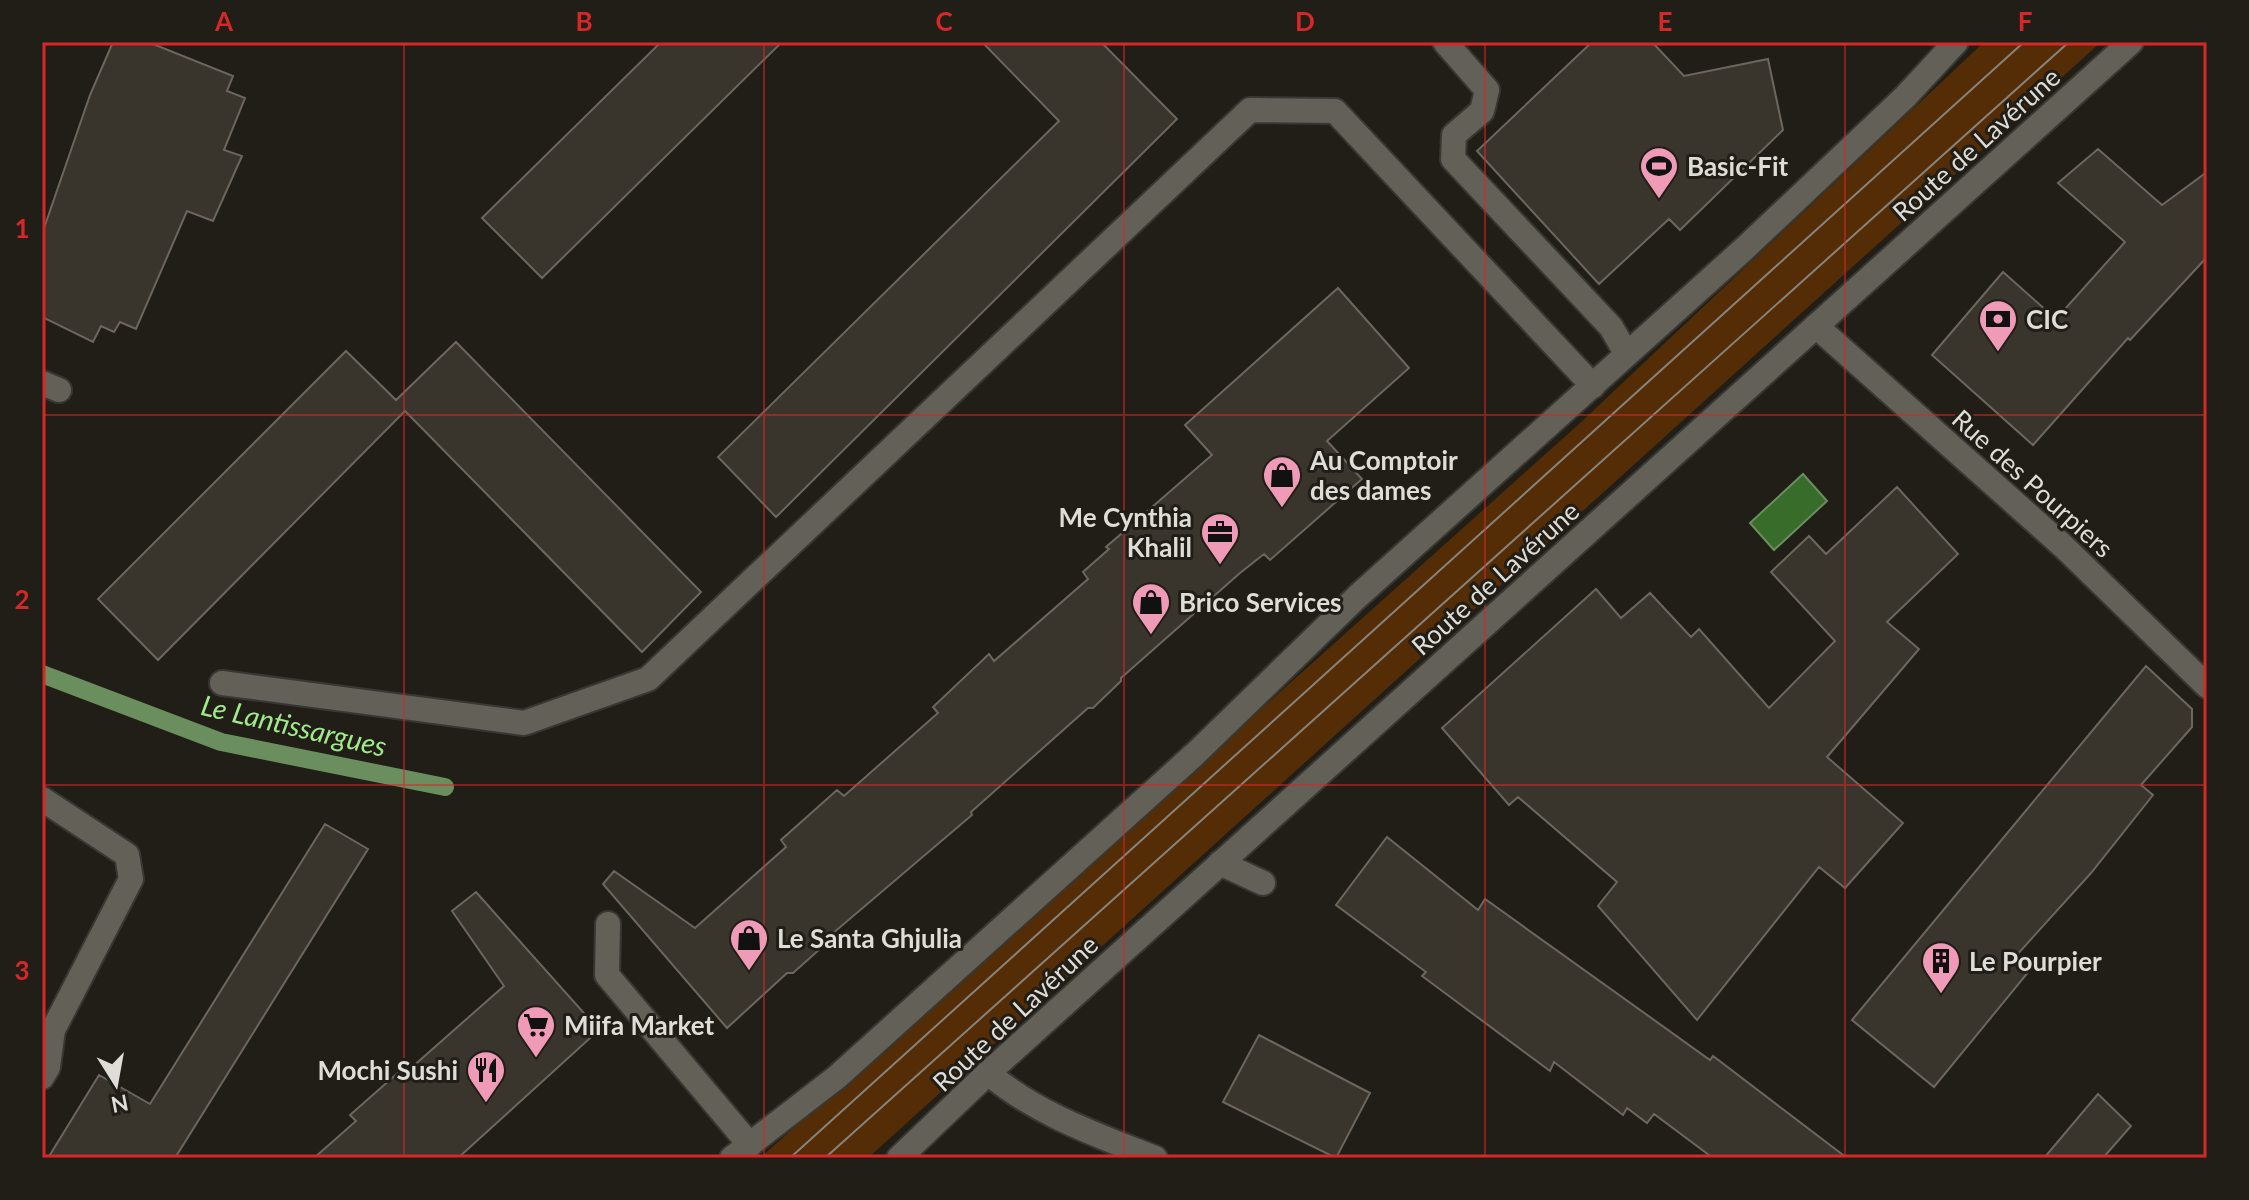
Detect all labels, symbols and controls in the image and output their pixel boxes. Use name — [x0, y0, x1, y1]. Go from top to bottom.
text: A — [214, 5, 234, 37]
text: B — [575, 5, 593, 37]
text: C — [935, 5, 953, 37]
text: D — [1295, 5, 1315, 37]
text: E — [1658, 5, 1672, 37]
text: F — [2018, 5, 2032, 37]
street label: Route de Lavérune — [1886, 60, 2066, 228]
sports icon: Basic-Fit — [1638, 145, 1680, 200]
place label: Basic-Fit — [1687, 150, 1789, 182]
text: 1 — [14, 212, 30, 244]
bank icon: CIC — [1977, 298, 2019, 353]
place label: CIC — [2026, 303, 2068, 335]
street label: Rue des Pourpiers — [1946, 402, 2120, 564]
place label: Au Comptoir des dames — [1309, 444, 1458, 506]
shop icon: Au Comptoir des dames — [1261, 454, 1303, 509]
street label: Route de Lavérune — [1405, 494, 1585, 662]
place label: Me Cynthia Khalil — [1059, 501, 1192, 563]
office icon: Me Cynthia Khalil — [1199, 511, 1241, 566]
shop icon: Brico Services — [1130, 581, 1172, 636]
text: 2 — [14, 583, 30, 615]
place label: Brico Services — [1179, 586, 1341, 618]
water label: Le Lantissargues — [198, 687, 390, 763]
shop icon: Le Santa Ghjulia — [728, 917, 770, 972]
place label: Le Santa Ghjulia — [777, 922, 962, 954]
street label: Route de Lavérune — [926, 928, 1104, 1098]
building icon: Le Pourpier — [1920, 940, 1962, 995]
place label: Le Pourpier — [1969, 945, 2102, 977]
text: 3 — [14, 954, 30, 986]
supermarket icon: Miifa Market — [515, 1004, 557, 1059]
place label: Miifa Market — [564, 1009, 714, 1041]
north arrow — [76, 1044, 156, 1124]
restaurant icon: Mochi Sushi — [465, 1049, 507, 1104]
place label: Mochi Sushi — [317, 1054, 458, 1086]
text: N — [109, 1089, 131, 1119]

